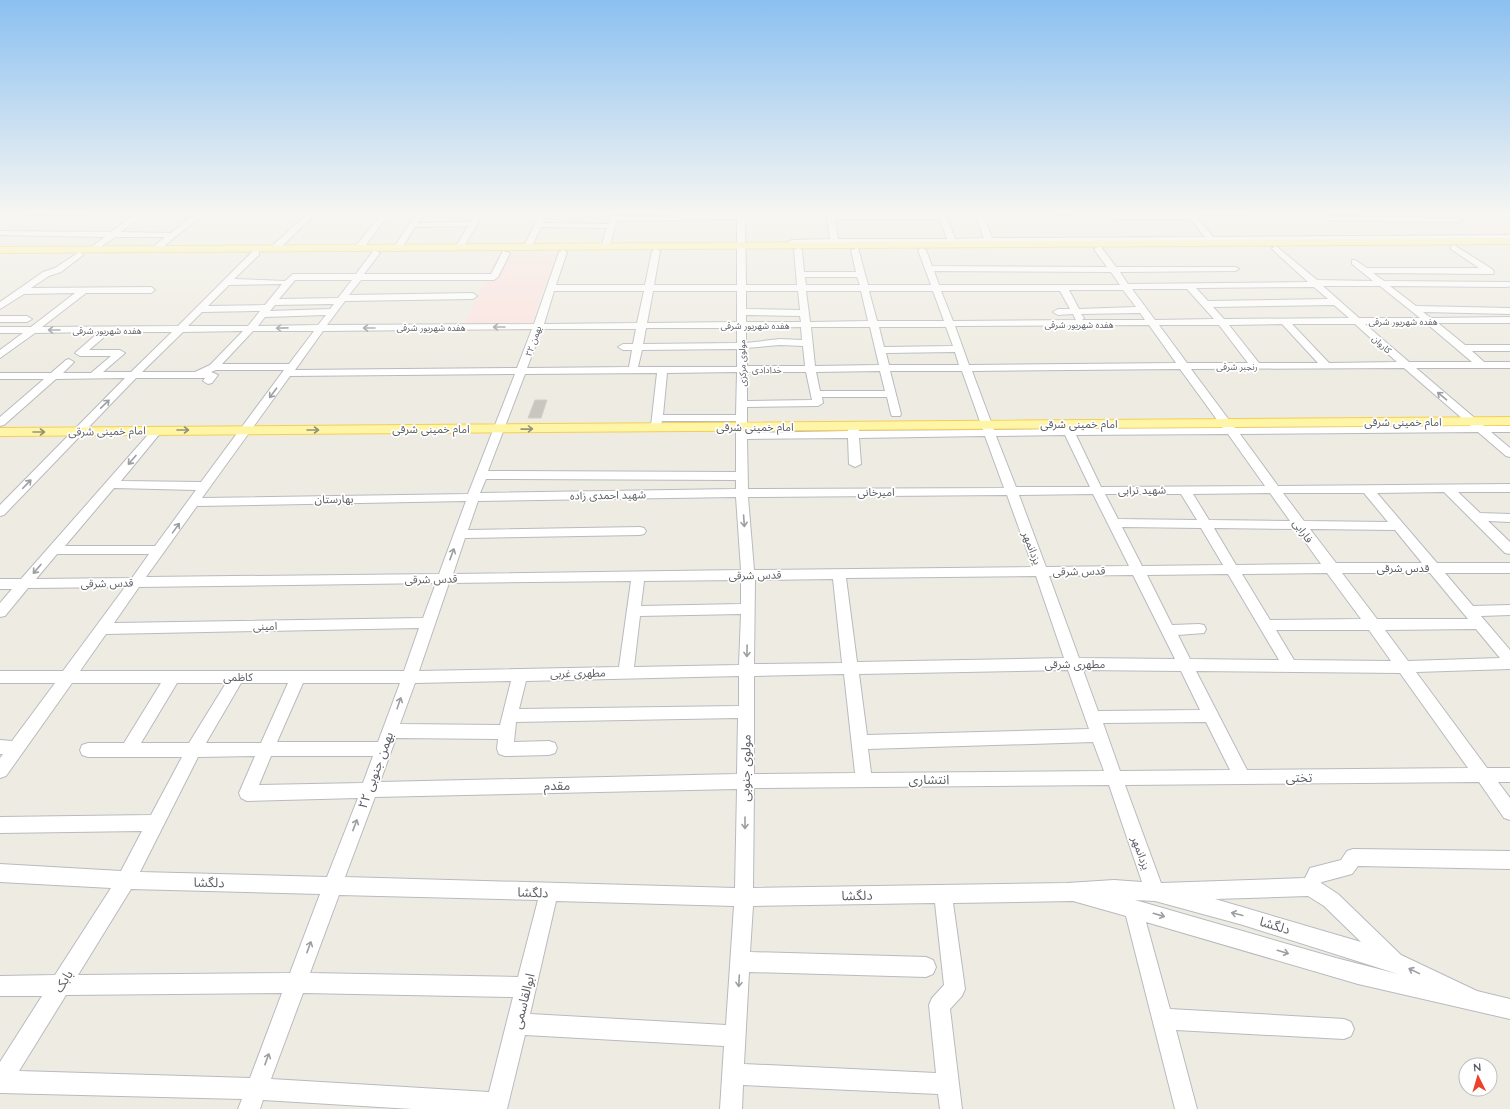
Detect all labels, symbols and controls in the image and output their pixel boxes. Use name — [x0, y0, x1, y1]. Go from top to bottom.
street label: هفده شهریور شرقی — [1368, 316, 1438, 328]
street label: هفده شهریور شرقی — [1044, 319, 1114, 331]
street label: هفده شهریور شرقی — [720, 320, 790, 332]
street label: هفده شهریور شرقی — [396, 322, 466, 334]
one-way arrow — [493, 323, 506, 331]
one-way arrow — [276, 324, 289, 332]
one-way arrow — [363, 324, 376, 332]
street label: ۲۲ بهمن — [522, 324, 544, 358]
street label: هفده شهریور شرقی — [72, 325, 142, 337]
one-way arrow — [48, 326, 61, 334]
street label: کاروان — [1369, 333, 1394, 356]
street label: مولوی مرکزی — [736, 339, 749, 387]
street label: رنجبر شرقی — [1216, 361, 1258, 373]
street label: خدادادی — [752, 364, 782, 375]
one-way arrow — [269, 388, 277, 399]
one-way arrow — [1437, 391, 1448, 400]
one-way arrow — [100, 400, 110, 409]
street label: امام خمینی شرقی — [1364, 415, 1442, 430]
street label: امام خمینی شرقی — [1040, 417, 1118, 432]
street label: امام خمینی شرقی — [716, 420, 794, 435]
street label: امام خمینی شرقی — [392, 422, 470, 437]
street label: امام خمینی شرقی — [68, 423, 146, 440]
one-way arrow — [520, 425, 533, 433]
one-way arrow — [176, 426, 189, 434]
one-way arrow — [306, 426, 319, 434]
one-way arrow — [32, 428, 45, 436]
one-way arrow — [127, 455, 136, 465]
one-way arrow — [22, 479, 32, 489]
street label: شهید ترابی — [1118, 483, 1167, 497]
street label: امیرخانی — [857, 485, 895, 499]
street label: شهید احمدی زاده — [570, 487, 646, 503]
street label: بهارستان — [314, 492, 354, 506]
one-way arrow — [741, 515, 748, 528]
street label: فارابی — [1290, 517, 1316, 546]
one-way arrow — [171, 522, 180, 533]
street label: یزدانمهر — [1019, 528, 1045, 567]
one-way arrow — [449, 549, 457, 561]
street label: قدس شرقی — [1377, 561, 1429, 575]
one-way arrow — [33, 564, 42, 574]
street label: قدس شرقی — [1053, 564, 1106, 578]
street label: قدس شرقی — [729, 568, 782, 582]
street label: قدس شرقی — [405, 572, 458, 586]
street label: قدس شرقی — [81, 576, 134, 590]
street label: امینی — [253, 619, 277, 633]
one-way arrow — [743, 644, 751, 657]
street label: مطهری شرقی — [1045, 657, 1105, 671]
street label: مطهری غربی — [550, 666, 606, 681]
street label: کاظمی — [223, 670, 253, 684]
one-way arrow — [396, 698, 404, 710]
street label: ۲۲ بهمن جنوبی — [354, 729, 397, 811]
street label: مولوی جنوبی — [736, 734, 755, 802]
street label: تختی — [1286, 769, 1312, 786]
street label: انتشاری — [909, 771, 949, 788]
street label: مقدم — [544, 777, 571, 795]
one-way arrow — [741, 816, 749, 829]
one-way arrow — [351, 820, 359, 832]
street label: یزدانمهر — [1128, 833, 1153, 872]
street label: دلگشا — [193, 874, 225, 890]
street label: دلگشا — [517, 883, 549, 901]
street label: دلگشا — [841, 887, 873, 903]
one-way arrow — [1231, 910, 1244, 917]
one-way arrow — [1152, 912, 1165, 919]
street label: دلگشا — [1258, 913, 1292, 937]
one-way arrow — [305, 941, 313, 953]
one-way arrow — [1277, 949, 1290, 956]
one-way arrow — [1408, 966, 1420, 974]
street label: بابک — [50, 967, 76, 995]
street label: ابوالقاسمی — [508, 972, 539, 1031]
one-way arrow — [736, 974, 743, 987]
one-way arrow — [264, 1054, 272, 1066]
north arrow — [1458, 1057, 1498, 1097]
text: N — [1472, 1060, 1482, 1074]

